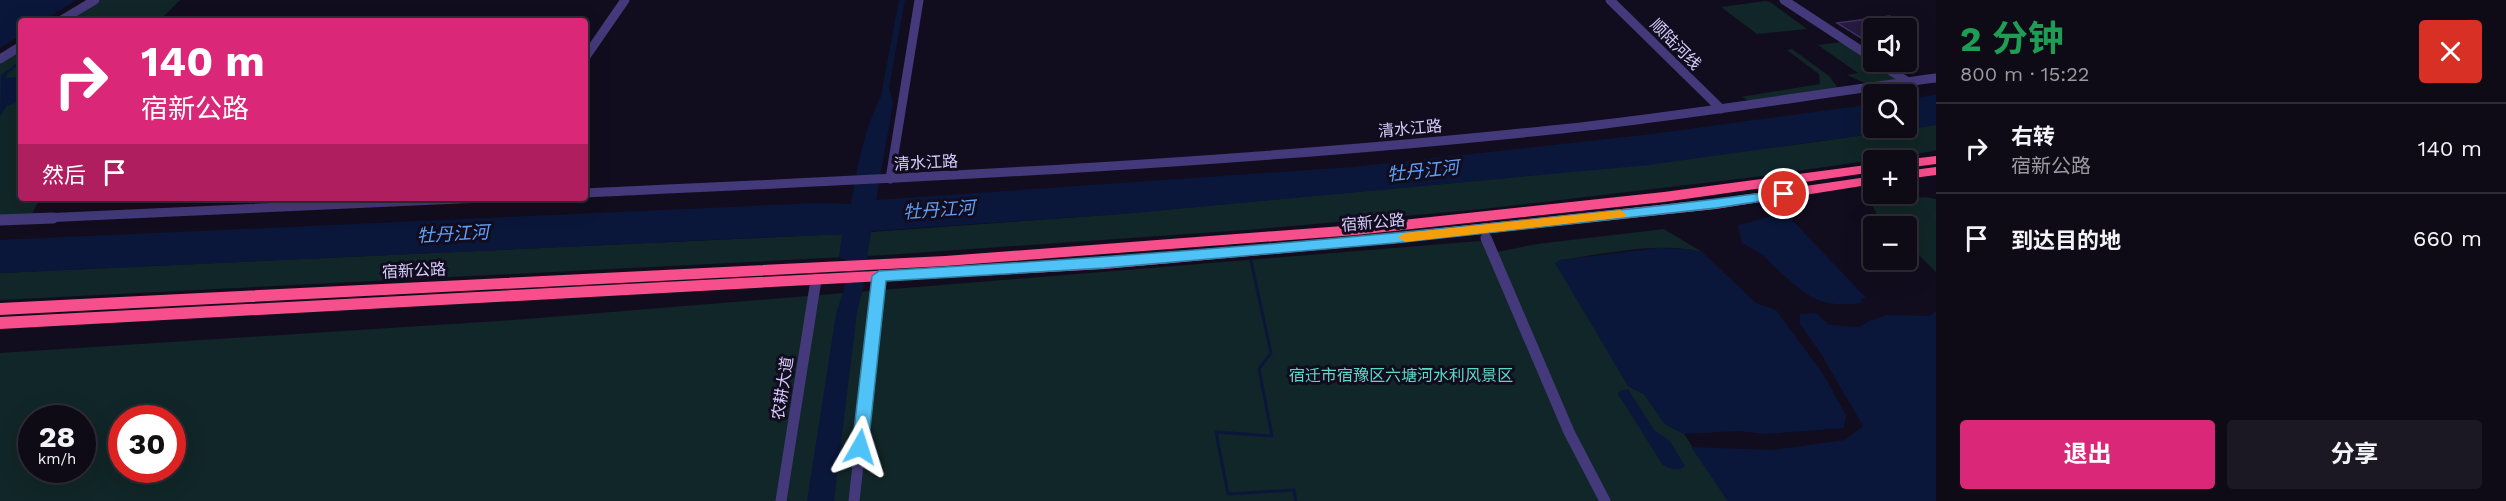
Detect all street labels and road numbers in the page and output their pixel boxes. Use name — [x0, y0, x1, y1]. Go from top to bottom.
street label: 顺陆河线 — [1646, 15, 1705, 74]
street label: 清水江路 — [1377, 116, 1443, 141]
street label: 清水江路 — [894, 151, 958, 174]
street label: 宿新公路 — [1340, 210, 1406, 235]
street label: 宿新公路 — [382, 259, 446, 282]
street label: 农耕大道 — [768, 355, 797, 421]

